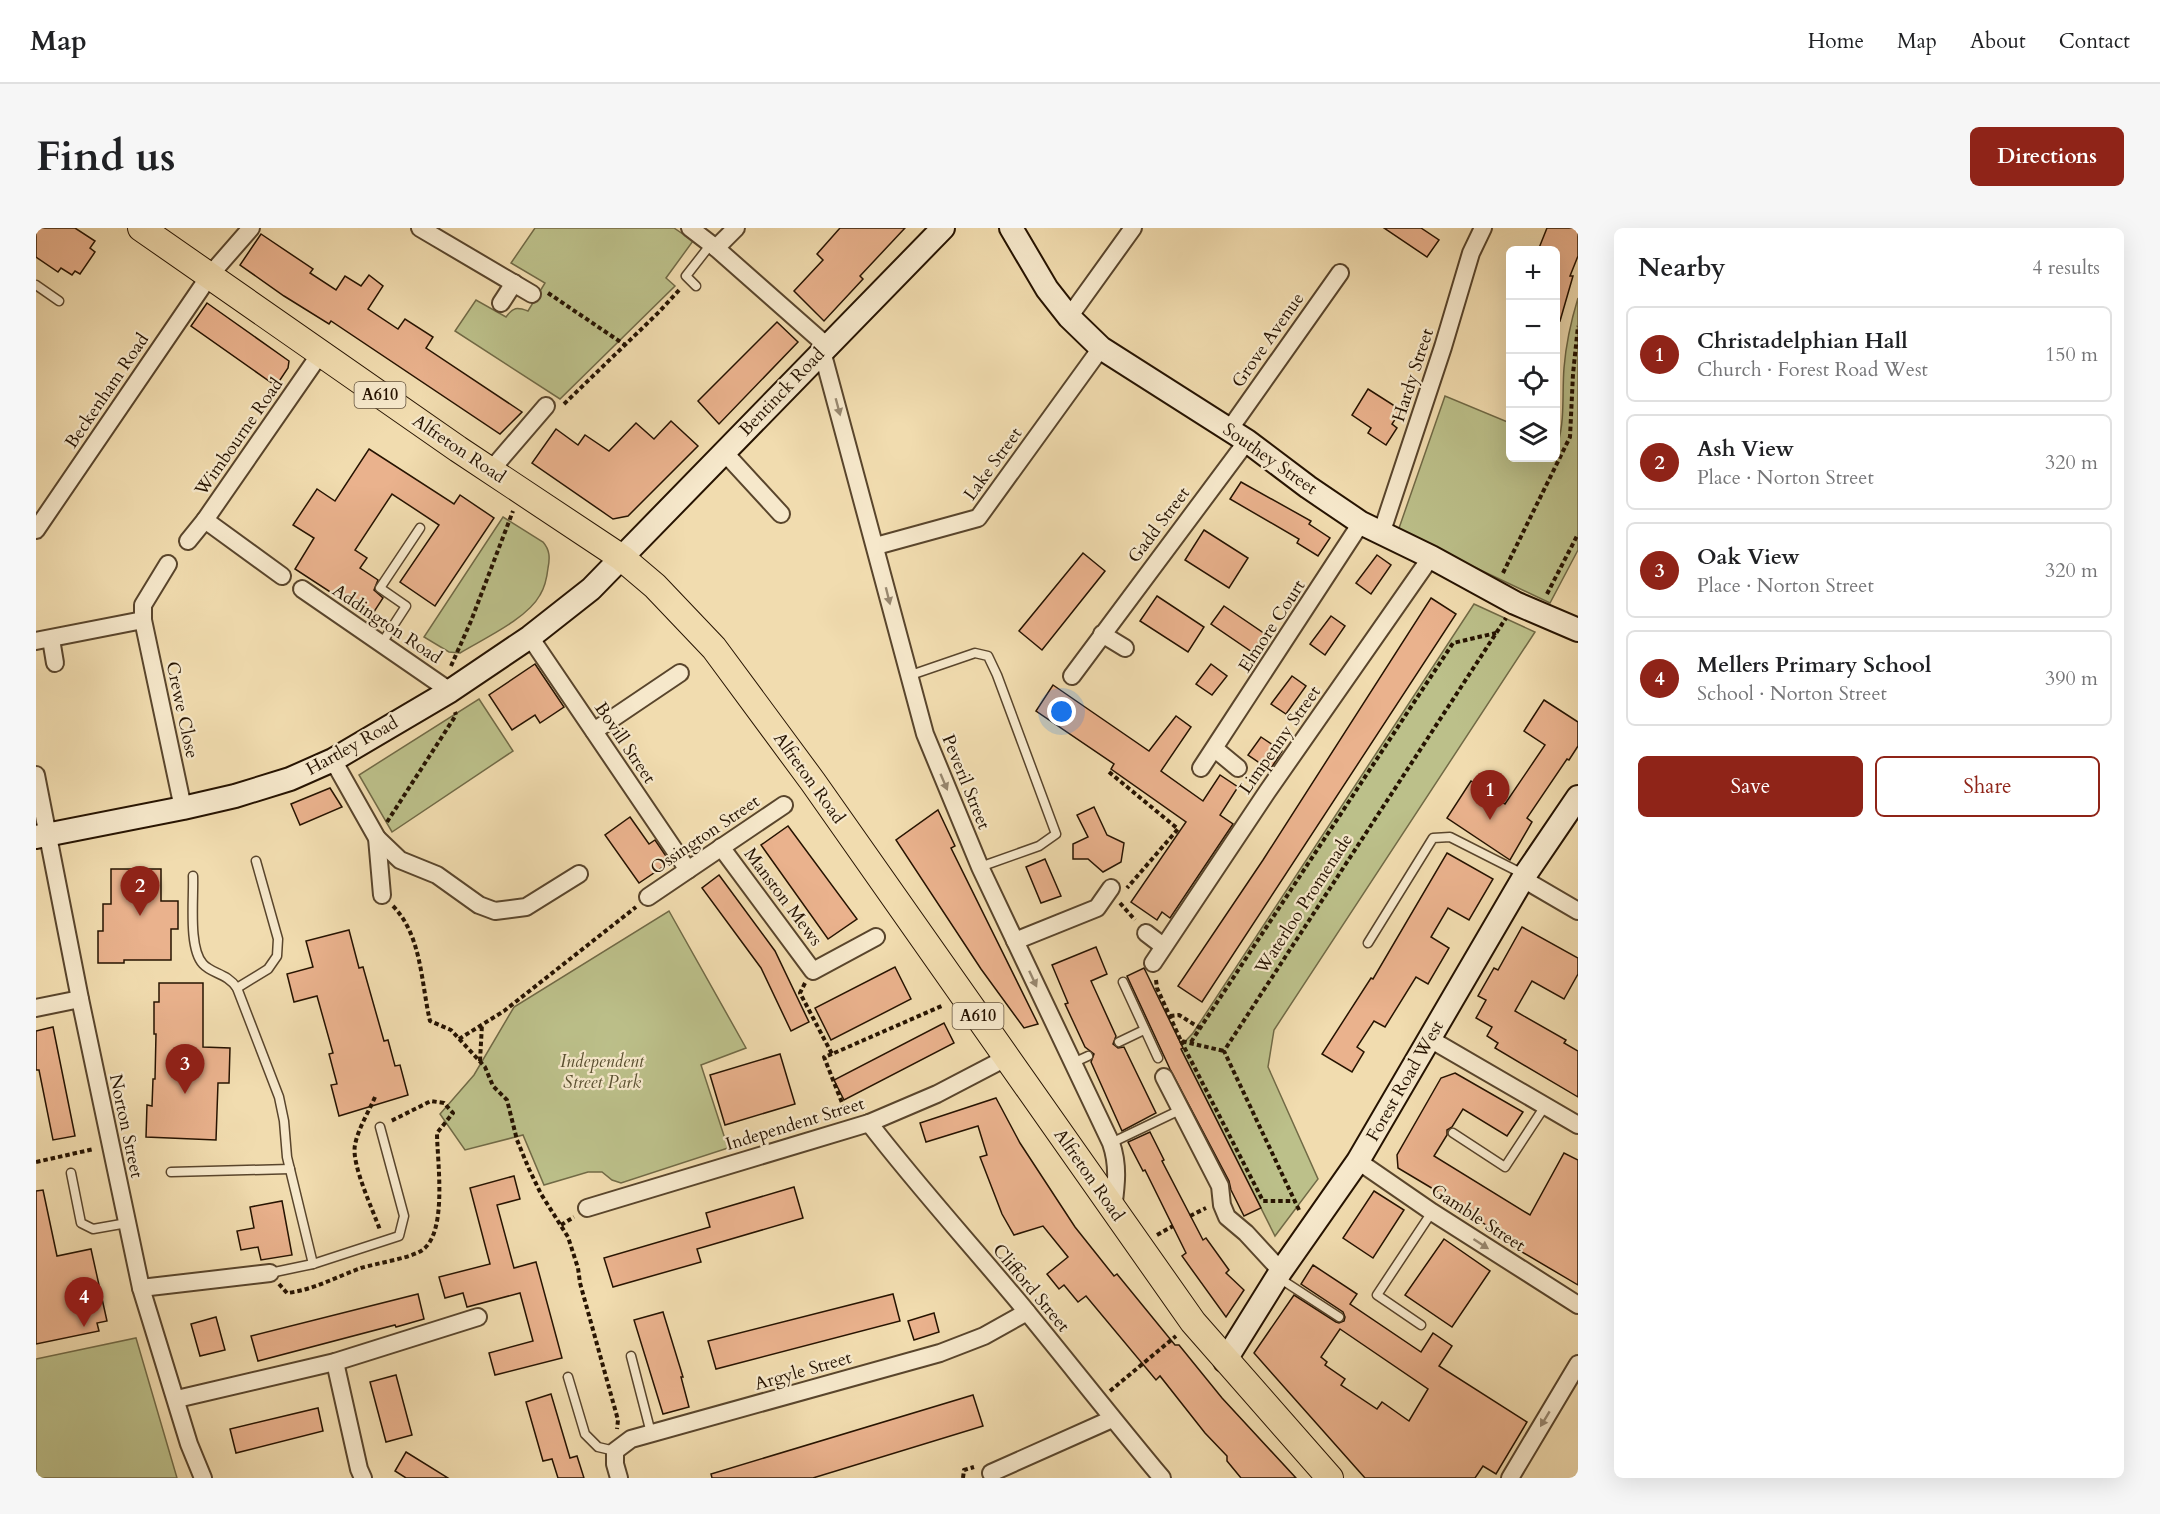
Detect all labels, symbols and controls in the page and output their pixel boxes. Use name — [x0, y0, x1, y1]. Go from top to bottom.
text: Map — [30, 22, 87, 60]
text: Home — [1808, 27, 1864, 56]
text: Map — [1897, 27, 1937, 56]
text: About — [1970, 27, 2026, 56]
text: Contact — [2059, 27, 2130, 56]
button: Directions — [1970, 127, 2124, 186]
text: Find us — [36, 128, 176, 185]
map controls — [1506, 246, 1560, 462]
button: + — [1506, 246, 1560, 300]
text: Nearby — [1638, 250, 1726, 285]
text: 4 results — [2032, 254, 2100, 281]
street label: Grove Avenue — [1226, 287, 1310, 393]
button: − — [1506, 300, 1560, 354]
street label: Hardy Street — [1386, 325, 1440, 425]
text: Christadelphian Hall — [1697, 326, 1908, 356]
street label: Beckenham Road — [59, 328, 155, 454]
text: 1 — [1654, 341, 1665, 368]
text: 150 m — [2045, 341, 2098, 368]
street label: Bentinck Road — [733, 342, 831, 442]
button: locate — [1506, 354, 1560, 408]
text: Church · Forest Road West — [1697, 356, 1928, 383]
street label: Wimbourne Road — [188, 373, 289, 502]
road number: A610 — [354, 382, 406, 408]
one-way arrow — [834, 398, 843, 416]
button: layers — [1506, 408, 1560, 462]
street label: Alfreton Road — [407, 409, 511, 490]
street label: Southey Street — [1218, 417, 1322, 501]
street label: Lake Street — [958, 422, 1028, 506]
text: Ash View — [1697, 434, 1794, 464]
text: 2 — [1654, 449, 1665, 476]
text: 320 m — [2045, 449, 2098, 476]
text: Place · Norton Street — [1697, 464, 1874, 491]
street label: Gadd Street — [1122, 482, 1196, 568]
text: Oak View — [1697, 542, 1800, 572]
text: 3 — [1654, 557, 1665, 584]
text: 320 m — [2045, 557, 2098, 584]
text: Place · Norton Street — [1697, 572, 1874, 599]
street label: Elmore Court — [1233, 575, 1311, 677]
street label: Addington Road — [327, 578, 447, 670]
one-way arrow — [883, 586, 893, 605]
text: Mellers Primary School — [1697, 650, 1931, 680]
street label: Crewe Close — [160, 659, 204, 761]
text: 4 — [1654, 665, 1665, 692]
text: 390 m — [2045, 665, 2098, 692]
text: School · Norton Street — [1697, 680, 1887, 707]
street label: Limpenny Street — [1233, 681, 1327, 799]
street label: Bovill Street — [589, 697, 662, 789]
your location — [1047, 697, 1076, 726]
street label: Hartley Road — [301, 710, 403, 782]
street label: Alfreton Road — [767, 727, 851, 829]
street label: Peveril Street — [936, 731, 997, 834]
button: Save — [1638, 756, 1863, 817]
button: Share — [1875, 756, 2100, 817]
pin: 1 — [1470, 770, 1510, 820]
one-way arrow — [939, 774, 949, 792]
street label: Ossington Street — [645, 789, 765, 881]
street label: Waterloo Promenade — [1249, 829, 1359, 980]
street label: Manston Mews — [738, 843, 828, 951]
pin: 2 — [120, 866, 160, 916]
one-way arrow — [1029, 970, 1038, 987]
road number: A610 — [952, 1003, 1004, 1029]
street label: Forest Road West — [1360, 1016, 1450, 1146]
pin: 3 — [166, 1044, 204, 1094]
park label: Independent Street Park — [560, 1049, 645, 1095]
street label: Norton Street — [103, 1072, 149, 1180]
street label: Independent Street — [723, 1091, 868, 1157]
street label: Alfreton Road — [1048, 1124, 1130, 1227]
street label: Gamble Street — [1426, 1178, 1530, 1258]
one-way arrow — [1473, 1238, 1490, 1249]
street label: Clifford Street — [987, 1239, 1076, 1338]
pin: 4 — [64, 1278, 104, 1327]
street label: Argyle Street — [752, 1345, 855, 1397]
one-way arrow — [1540, 1411, 1551, 1427]

